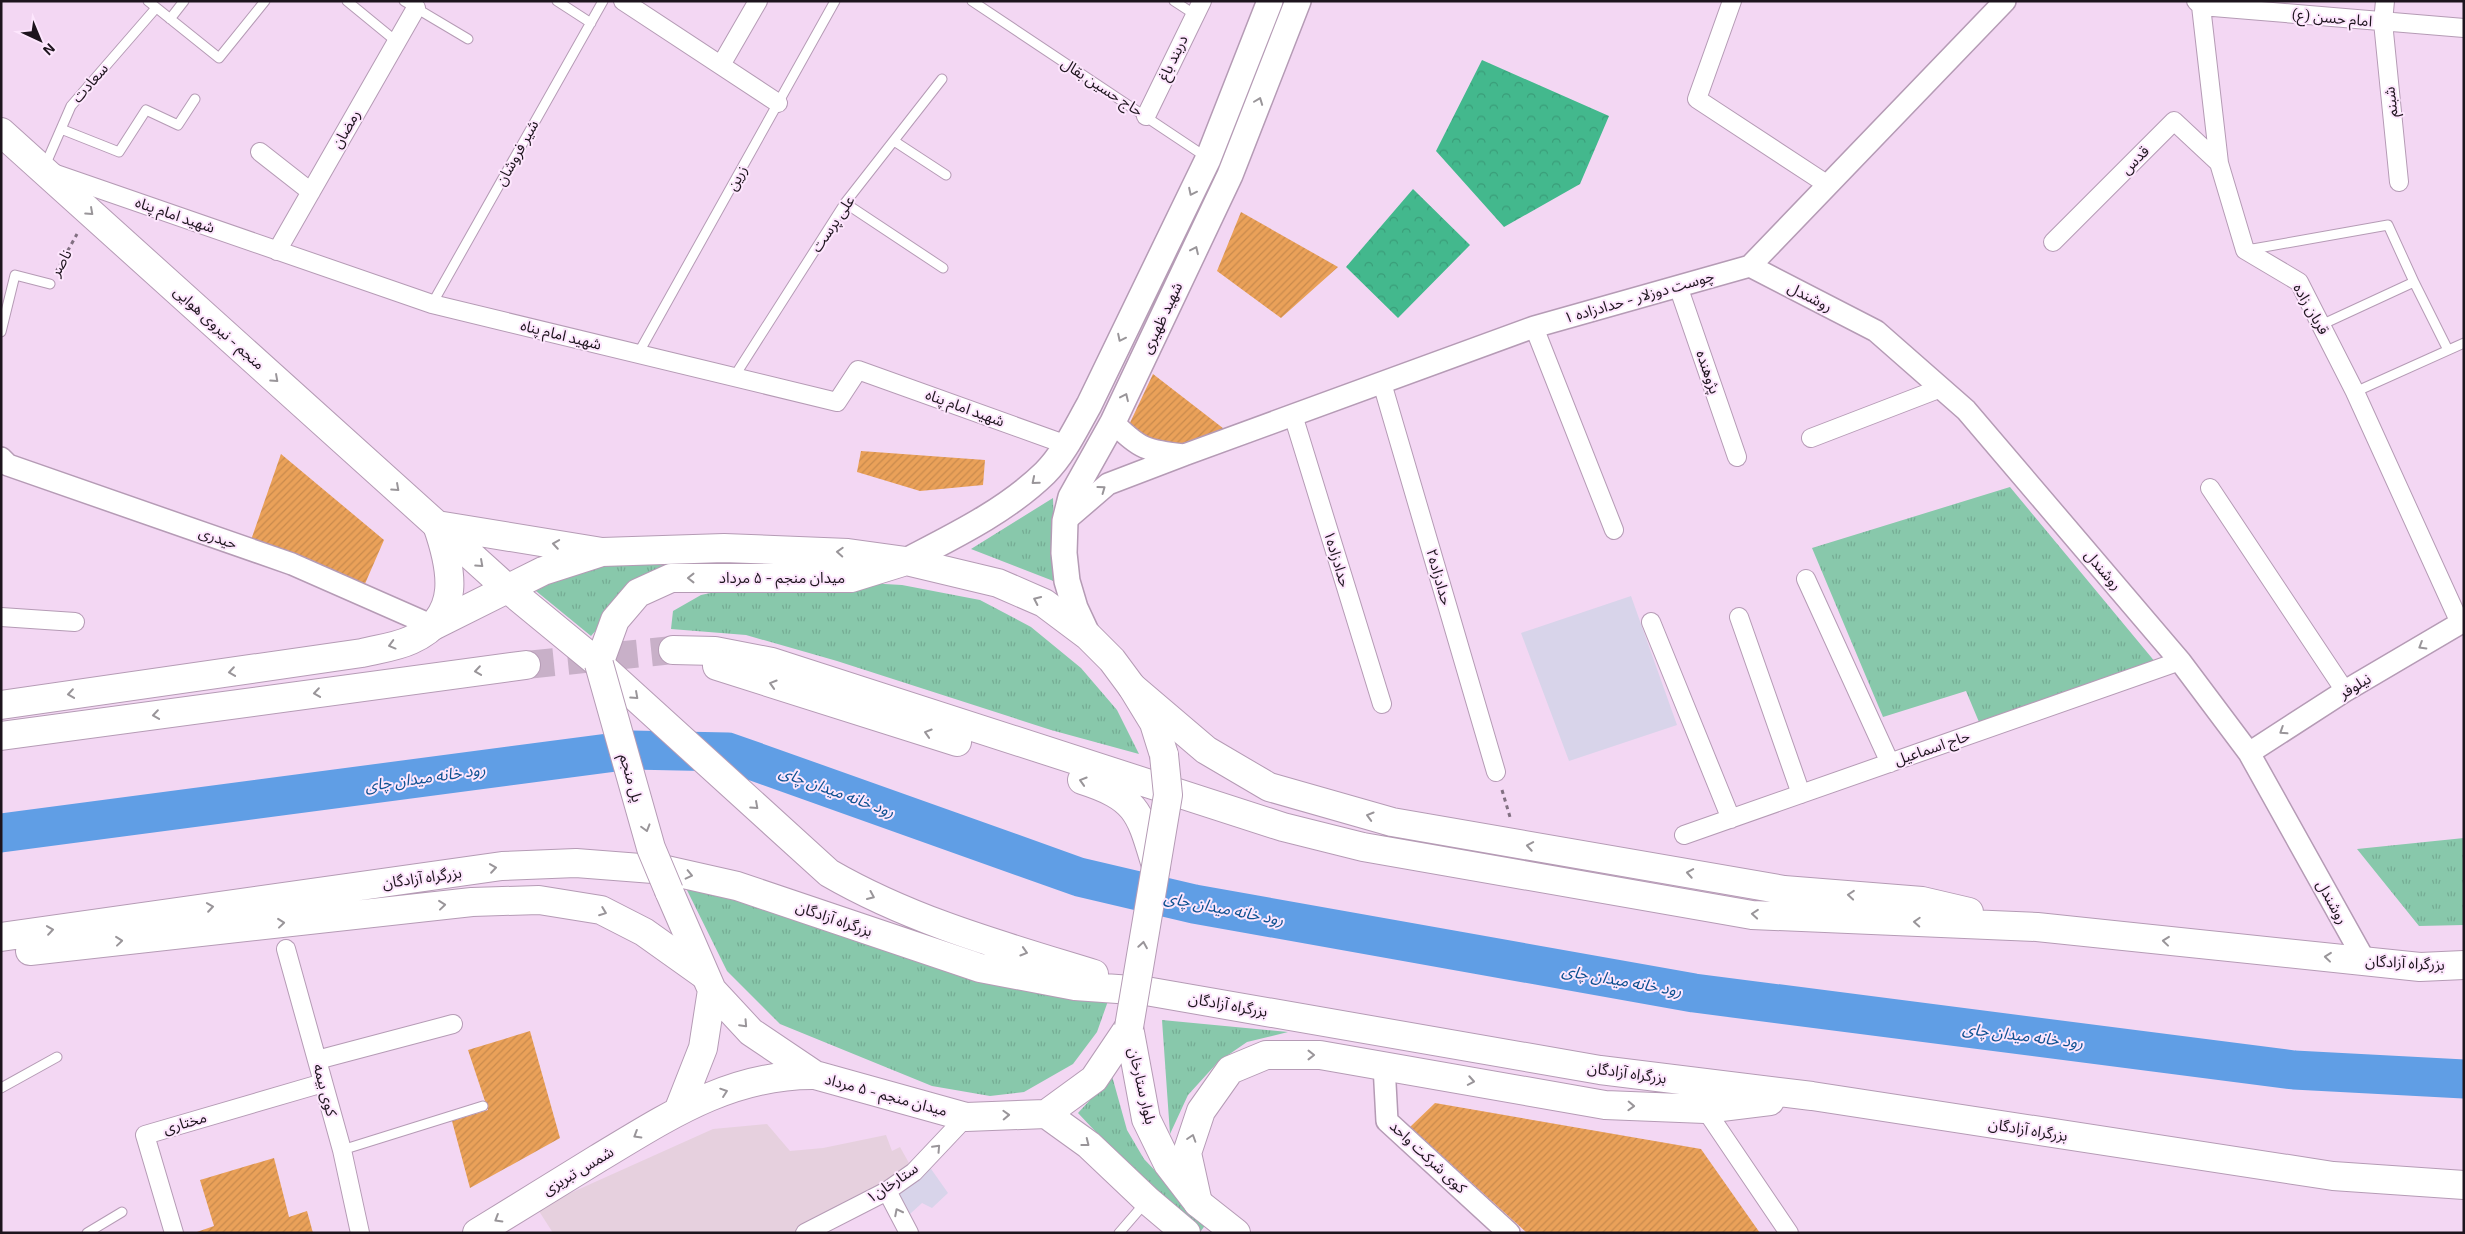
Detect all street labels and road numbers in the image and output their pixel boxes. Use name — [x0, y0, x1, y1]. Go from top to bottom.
street label: امام حسن (ع) — [2291, 5, 2373, 33]
street label: دربند باغ — [1153, 32, 1194, 85]
street label: حاج حسین بقال — [1056, 53, 1147, 123]
street label: سعادت — [67, 59, 111, 106]
street label: شبنم — [2379, 85, 2404, 118]
street label: رمضان — [327, 106, 364, 152]
street label: شیر فروشان — [491, 116, 543, 189]
street label: قدس — [2116, 141, 2153, 178]
street label: زرین — [722, 162, 751, 194]
street label: علی پرست — [807, 191, 860, 256]
street label: شهید امام پناه — [132, 192, 218, 239]
street label: ناصر — [45, 246, 76, 280]
street label: چوست دوزلار - حدادزاده ۱ — [1562, 266, 1717, 328]
street label: روشندل — [1785, 277, 1836, 316]
street label: شهید ظهیری — [1137, 279, 1187, 357]
street label: قربان زاده — [2289, 280, 2334, 338]
street label: منجم - نیروی هوایی — [168, 282, 269, 375]
street label: شهید امام پناه — [518, 315, 604, 356]
street label: پژوهنده — [1691, 347, 1725, 397]
street label: شهید امام پناه — [922, 384, 1008, 433]
street label: حیدری — [196, 522, 240, 553]
street label: حدادزاده۱ — [1320, 528, 1355, 590]
street label: حدادزاده۲ — [1422, 546, 1457, 608]
street label: روشندل — [2081, 546, 2126, 594]
street label: میدان منجم - ۵ مرداد — [719, 568, 845, 589]
street label: نیلوفر — [2334, 669, 2374, 703]
street label: حاج اسماعیل — [1892, 726, 1973, 772]
street label: پل منجم — [614, 751, 647, 805]
street label: بزرگراه آزادگان — [381, 863, 463, 892]
street label: روشندل — [2313, 876, 2352, 927]
street label: بزرگراه آزادگان — [793, 897, 875, 941]
street label: بزرگراه آزادگان — [2365, 951, 2445, 974]
street label: بزرگراه آزادگان — [1187, 988, 1269, 1021]
street label: بلوار ستارخان — [1124, 1046, 1161, 1126]
street label: بزرگراه آزادگان — [1586, 1058, 1668, 1087]
street label: کوی بیمه — [309, 1062, 342, 1119]
street label: میدان منجم - ۵ مرداد — [822, 1069, 950, 1122]
street label: مختاری — [161, 1107, 209, 1138]
street label: بزرگراه آزادگان — [1987, 1114, 2069, 1145]
street label: کوی شرکت واحد — [1386, 1116, 1471, 1198]
street label: شمس تبریزی — [539, 1142, 617, 1199]
street label: ستارخان۱ — [862, 1158, 922, 1207]

